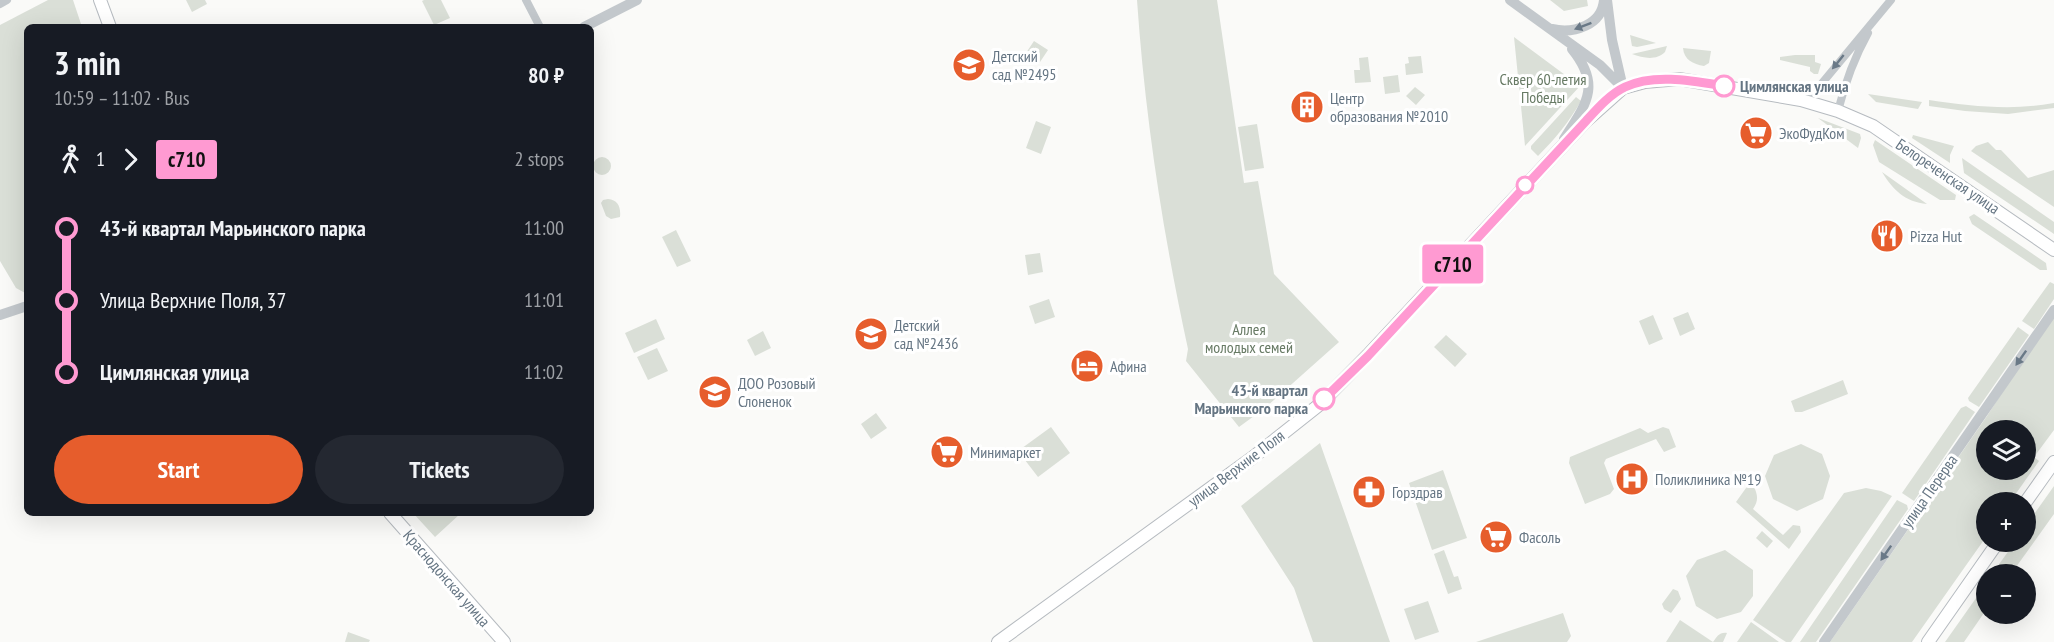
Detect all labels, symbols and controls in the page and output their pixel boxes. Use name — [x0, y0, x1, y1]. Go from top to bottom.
one-way arrow — [1574, 21, 1592, 31]
text: 3 min — [54, 41, 121, 84]
place label: Детский сад №2495 — [992, 46, 1057, 84]
school or university icon: Детский сад №2495 — [951, 47, 987, 83]
one-way arrow — [1832, 54, 1845, 69]
text: 80 ₽ — [528, 61, 564, 89]
park label: Сквер 60-летия Победы — [1499, 69, 1587, 107]
marker: Цимлянская улица — [1713, 75, 1735, 97]
place label: Цимлянская улица — [1740, 76, 1849, 96]
text: 10:59 – 11:02 · Bus — [54, 85, 189, 111]
place label: Центр образования №2010 — [1330, 88, 1448, 126]
building icon: Центр образования №2010 — [1289, 89, 1325, 125]
supermarket icon: ЭкоФудКом — [1738, 115, 1774, 151]
place label: ЭкоФудКом — [1779, 123, 1845, 143]
street label: Белореченская улица — [1892, 134, 2004, 218]
icon: walk — [54, 143, 87, 176]
icon: forward — [114, 143, 147, 176]
text: 1 — [96, 146, 105, 172]
text: с710 — [168, 146, 205, 173]
text: 2 stops — [515, 146, 564, 172]
unlabelled marker — [1516, 176, 1534, 194]
text: 43-й квартал Марьинского парка — [100, 214, 366, 242]
text: 11:00 — [524, 215, 564, 241]
restaurant icon: Pizza Hut — [1869, 218, 1905, 254]
place label: Pizza Hut — [1910, 226, 1963, 246]
line badge: с710 — [1411, 244, 1495, 284]
text: с710 — [1434, 251, 1472, 278]
text: Улица Верхние Поля, 37 — [100, 286, 286, 314]
text: 11:01 — [524, 287, 564, 313]
place label: Детский сад №2436 — [894, 315, 959, 353]
school or university icon: Детский сад №2436 — [853, 316, 889, 352]
park label: Аллея молодых семей — [1205, 319, 1293, 357]
hotel icon: Афина — [1069, 348, 1105, 384]
one-way arrow — [2016, 350, 2027, 366]
place label: Афина — [1110, 356, 1147, 376]
text: Цимлянская улица — [100, 358, 249, 386]
text: 11:02 — [524, 359, 564, 385]
place label: ДОО Розовый Слоненок — [738, 373, 816, 411]
school or university icon: ДОО Розовый Слоненок — [697, 374, 733, 410]
place label: 43-й квартал Марьинского парка — [1194, 380, 1308, 418]
marker: 43-й квартал Марьинского парка — [1313, 388, 1335, 410]
map controls — [1976, 420, 2036, 624]
button: layers — [1976, 420, 2036, 480]
street label: улица Верхние Поля — [1184, 425, 1288, 511]
supermarket icon: Минимаркет — [929, 434, 965, 470]
button: Start — [54, 435, 303, 504]
button: Tickets — [315, 435, 564, 504]
place label: Минимаркет — [970, 442, 1042, 462]
street label: улица Перерва — [1897, 451, 1961, 531]
hospital icon: Поликлиника №19 — [1614, 461, 1650, 497]
place label: Поликлиника №19 — [1655, 469, 1761, 489]
pharmacy icon: Горздрав — [1351, 474, 1387, 510]
place label: Горздрав — [1392, 482, 1443, 502]
button: + — [1976, 492, 2036, 552]
supermarket icon: Фасоль — [1478, 519, 1514, 555]
street label: Краснодонская улица — [399, 525, 495, 631]
place label: Фасоль — [1519, 527, 1560, 547]
one-way arrow — [1880, 544, 1892, 560]
button: − — [1976, 564, 2036, 624]

